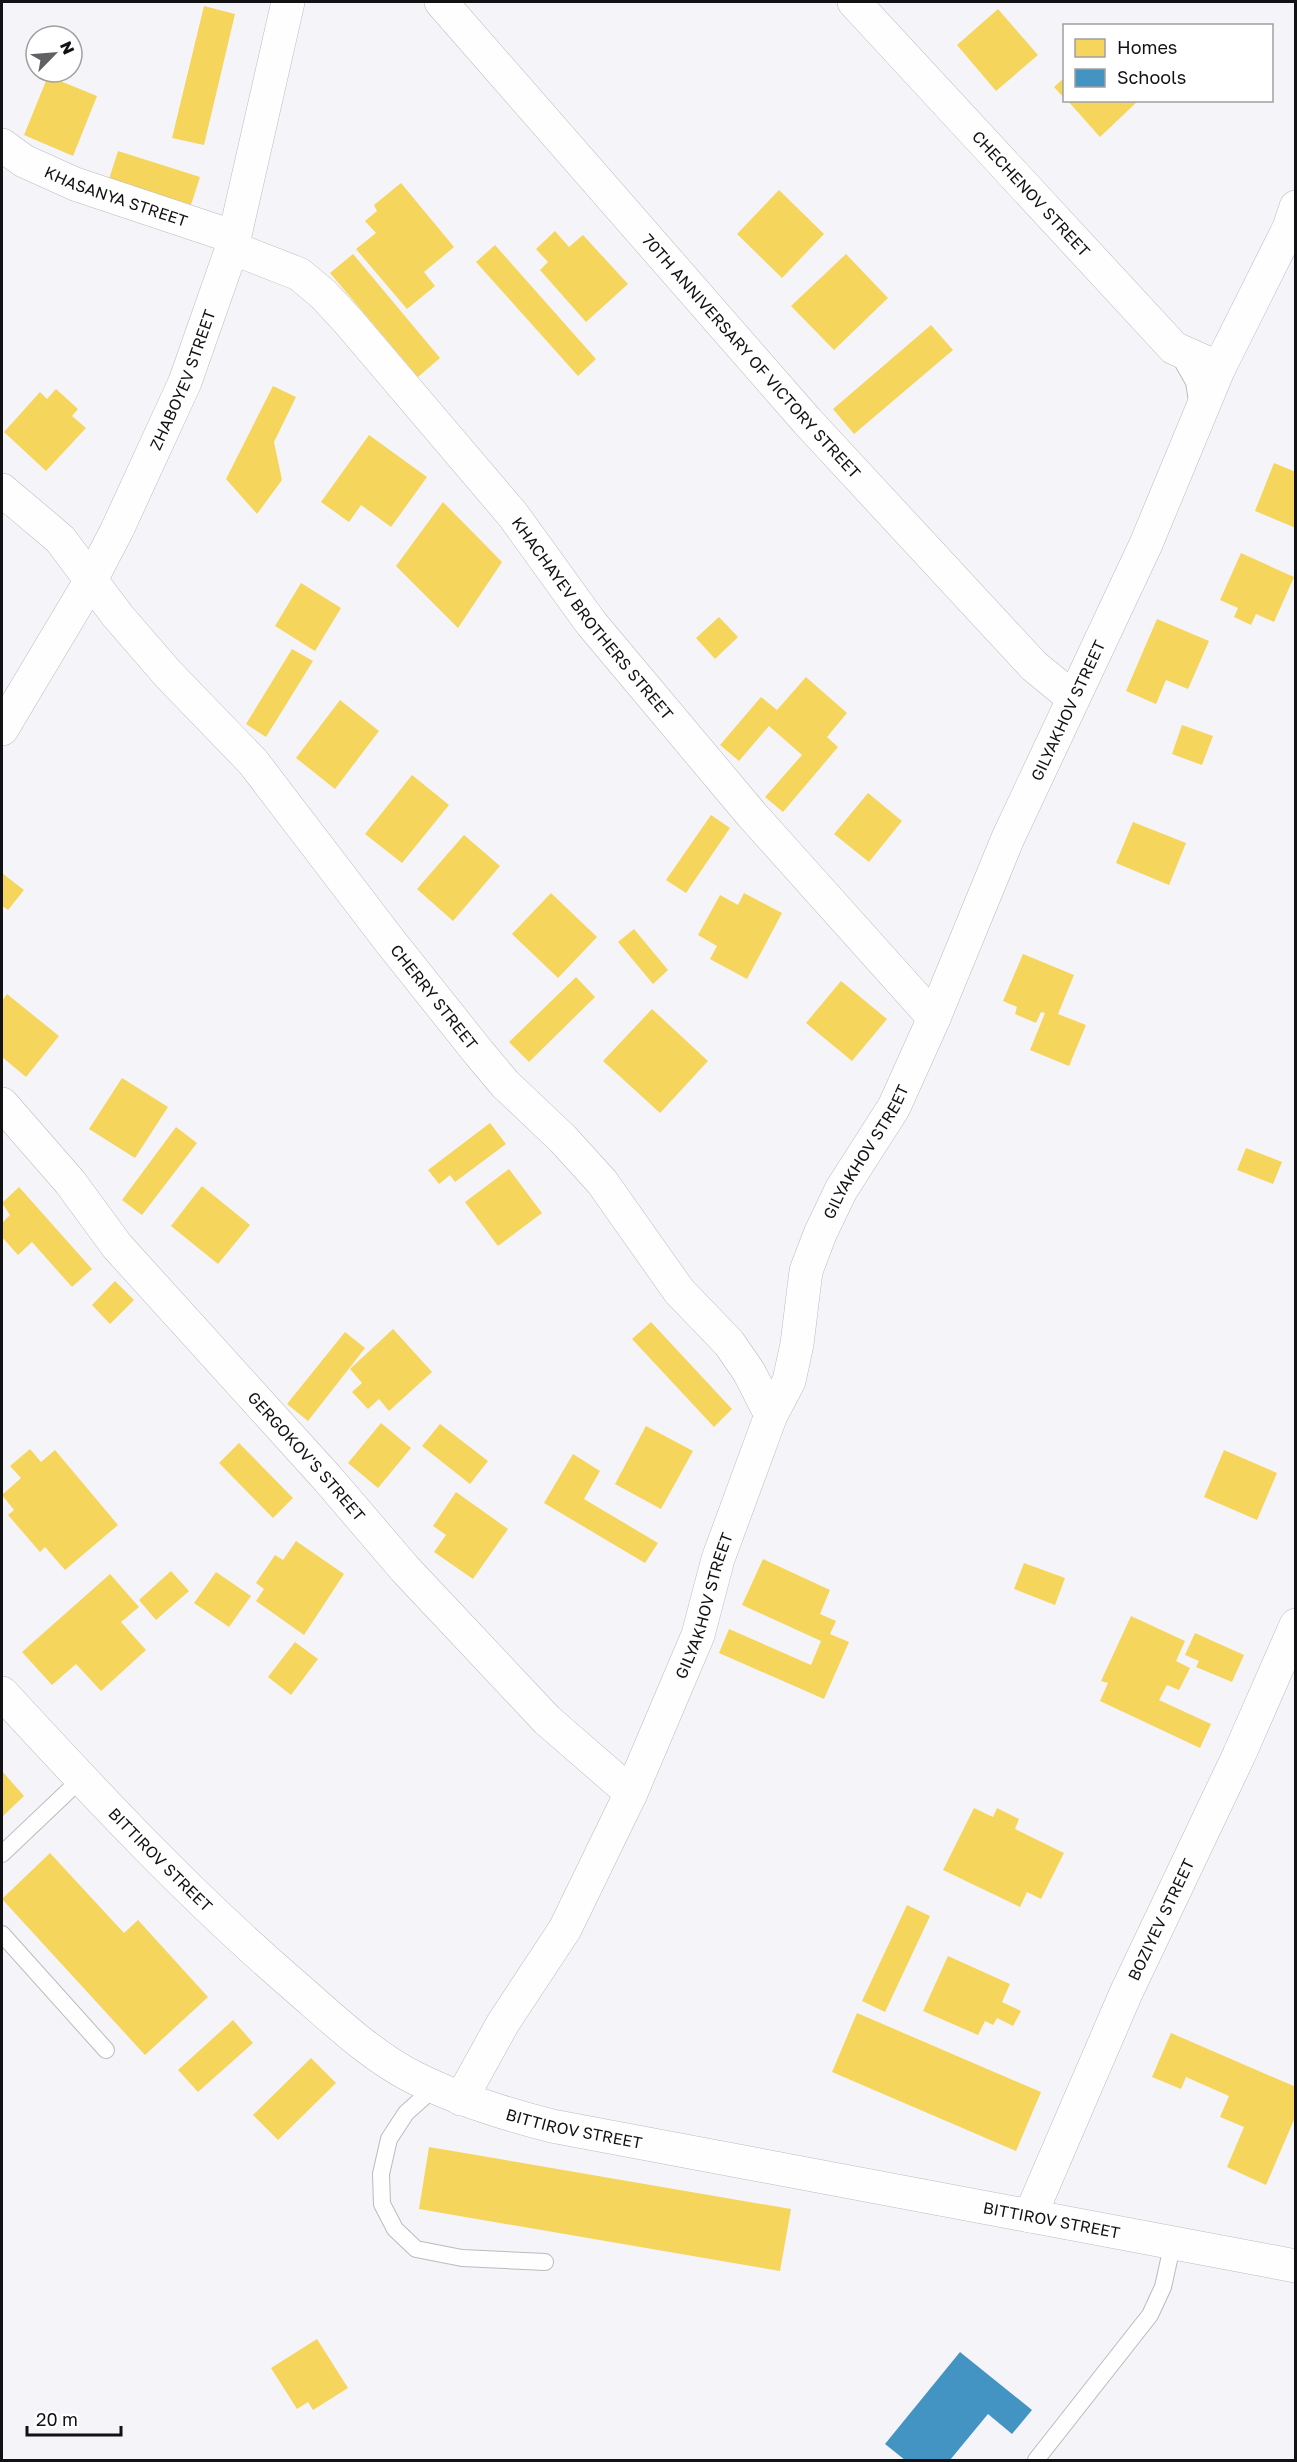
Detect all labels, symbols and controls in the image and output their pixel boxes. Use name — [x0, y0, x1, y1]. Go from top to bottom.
north arrow — [24, 24, 84, 84]
legend — [1063, 24, 1273, 102]
text: Homes — [1117, 36, 1177, 58]
text: N — [56, 38, 79, 57]
text: Schools — [1117, 66, 1186, 88]
street label: CHECHENOV STREET — [968, 126, 1094, 261]
street label: KHASANYA STREET — [41, 162, 190, 231]
street label: 70TH ANNIVERSARY OF VICTORY STREET — [638, 230, 865, 483]
street label: ZHABOYEV STREET — [145, 307, 220, 453]
street label: KHACHAYEV BROTHERS STREET — [508, 513, 678, 724]
street label: GILYAKHOV STREET — [1026, 637, 1109, 784]
street label: CHERRY STREET — [386, 940, 482, 1054]
street label: GILYAKHOV STREET — [819, 1081, 913, 1222]
street label: GERGOKOV'S STREET — [244, 1387, 370, 1525]
street label: GILYAKHOV STREET — [671, 1530, 737, 1682]
street label: BITTIROV STREET — [104, 1803, 217, 1916]
street label: BOZIYEV STREET — [1123, 1855, 1198, 1984]
street label: BITTIROV STREET — [504, 2104, 644, 2153]
street label: BITTIROV STREET — [981, 2197, 1122, 2243]
scale bar — [27, 2399, 122, 2437]
text: 20 m — [36, 2408, 78, 2430]

